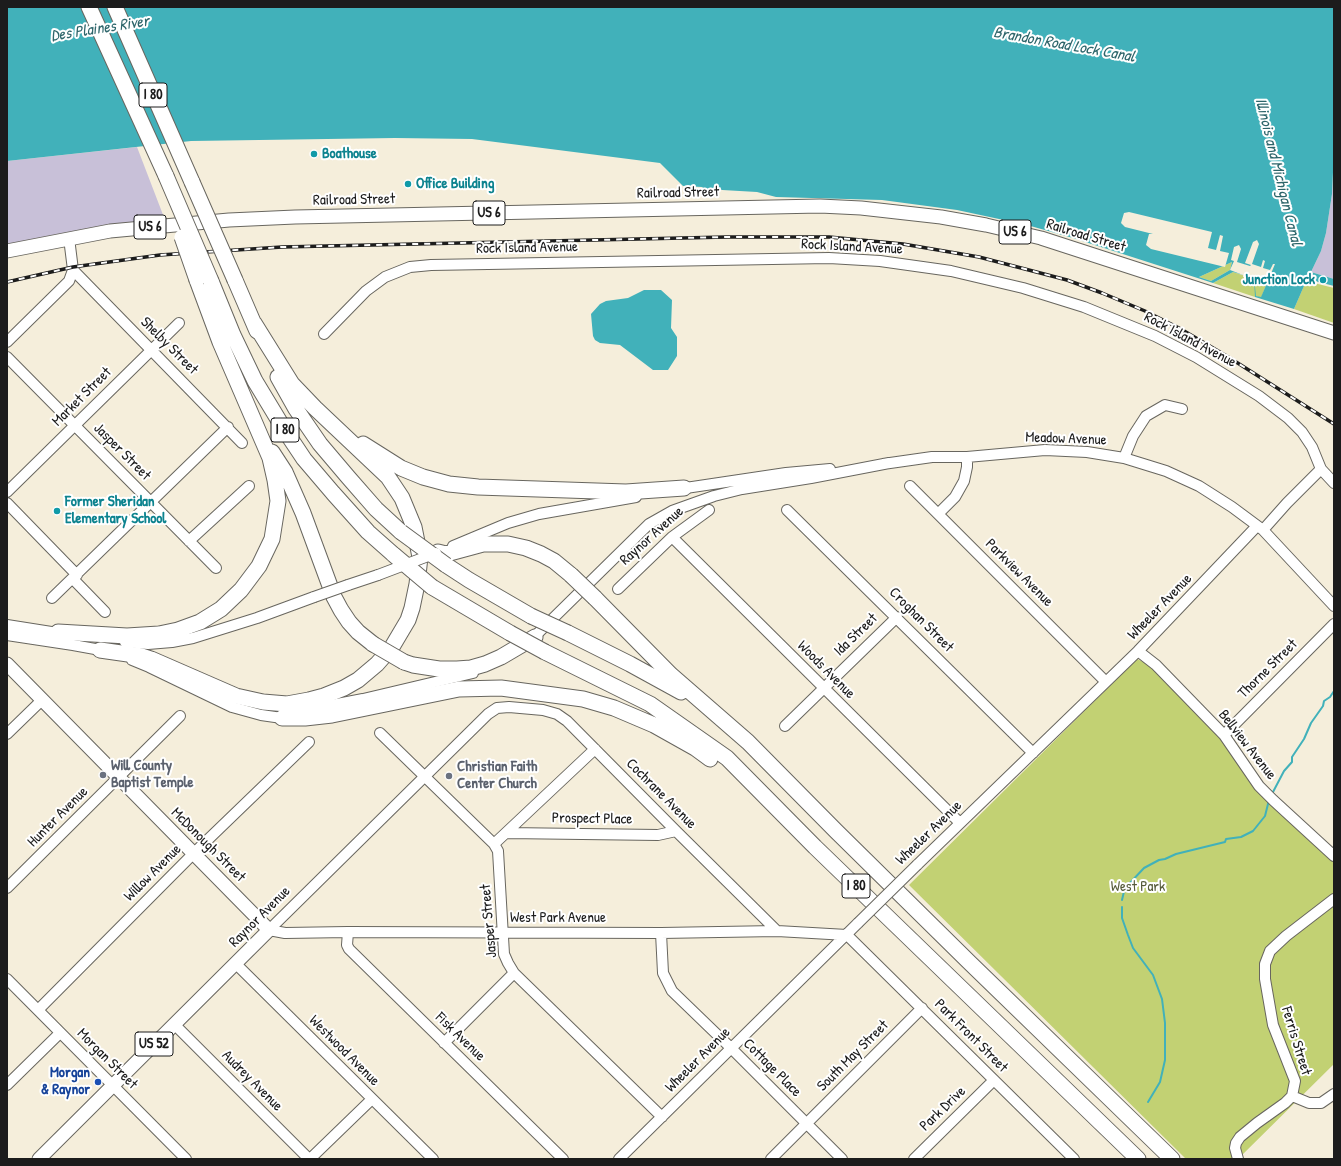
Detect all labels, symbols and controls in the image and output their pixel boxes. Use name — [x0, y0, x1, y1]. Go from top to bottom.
water label: Des Plaines River — [50, 12, 150, 46]
water label: Brandon Road Lock Canal — [992, 23, 1136, 67]
road number: I 80 — [139, 83, 167, 107]
water label: Illinois and Michigan Canal — [1250, 96, 1306, 248]
place label: Boathouse — [322, 145, 377, 163]
marker: Boathouse — [309, 149, 319, 159]
place label: Office Building — [416, 175, 494, 193]
marker: Office Building — [403, 179, 413, 189]
street label: Railroad Street — [637, 183, 719, 203]
street label: Railroad Street — [313, 190, 395, 210]
road number: US 6 — [473, 201, 505, 225]
road number: US 6 — [134, 215, 166, 239]
street label: Railroad Street — [1044, 215, 1128, 257]
road number: US 6 — [999, 220, 1031, 244]
street label: Rock Island Avenue — [801, 235, 903, 259]
street label: Rock Island Avenue — [476, 238, 578, 258]
place label: Junction Lock — [1242, 271, 1315, 289]
marker: Junction Lock — [1318, 275, 1328, 285]
street label: Rock Island Avenue — [1141, 308, 1239, 372]
street label: Shelby Street — [136, 313, 202, 379]
street label: Market Street — [49, 364, 115, 430]
road number: I 80 — [271, 418, 299, 442]
street label: Jasper Street — [90, 420, 154, 484]
street label: Meadow Avenue — [1025, 429, 1107, 449]
place label: Former Sheridan Elementary School — [65, 493, 166, 528]
street label: Raynor Avenue — [617, 503, 687, 569]
marker: Former Sheridan Elementary School — [52, 506, 62, 516]
street label: Parkview Avenue — [981, 535, 1057, 611]
street label: Wheeler Avenue — [1124, 570, 1196, 644]
street label: Croghan Street — [885, 584, 957, 656]
street label: Ida Street — [830, 610, 882, 660]
street label: Thorne Street — [1235, 636, 1301, 702]
street label: Woods Avenue — [793, 637, 859, 703]
street label: Bellview Avenue — [1214, 706, 1280, 784]
street label: Cochrane Avenue — [622, 755, 700, 833]
place label: Will County Baptist Temple — [111, 757, 193, 792]
place label: Christian Faith Center Church — [457, 758, 537, 793]
marker: Will County Baptist Temple — [98, 770, 108, 780]
marker: Christian Faith Center Church — [444, 771, 454, 781]
street label: Hunter Avenue — [24, 783, 92, 851]
street label: Wheeler Avenue — [892, 797, 966, 869]
street label: McDonough Street — [167, 804, 249, 886]
street label: Prospect Place — [552, 809, 632, 829]
street label: Willow Avenue — [121, 841, 185, 905]
road number: I 80 — [842, 874, 870, 898]
park label: West Park — [1111, 878, 1165, 896]
street label: Raynor Avenue — [226, 883, 294, 951]
street label: Jasper Street — [477, 883, 501, 959]
street label: West Park Avenue — [510, 909, 606, 927]
street label: Park Front Street — [931, 996, 1011, 1076]
street label: Ferris Street — [1277, 1005, 1315, 1077]
street label: Fisk Avenue — [431, 1009, 489, 1065]
street label: Westwood Avenue — [305, 1012, 383, 1090]
street label: South May Street — [814, 1017, 892, 1095]
street label: Wheeler Avenue — [662, 1024, 734, 1096]
street label: Morgan Street — [73, 1025, 141, 1093]
road number: US 52 — [135, 1032, 173, 1056]
street label: Cottage Place — [739, 1035, 805, 1101]
street label: Audrey Avenue — [218, 1047, 286, 1115]
place label: Morgan & Raynor — [41, 1064, 90, 1099]
marker: Morgan & Raynor — [93, 1077, 103, 1087]
street label: Park Drive — [916, 1083, 970, 1135]

